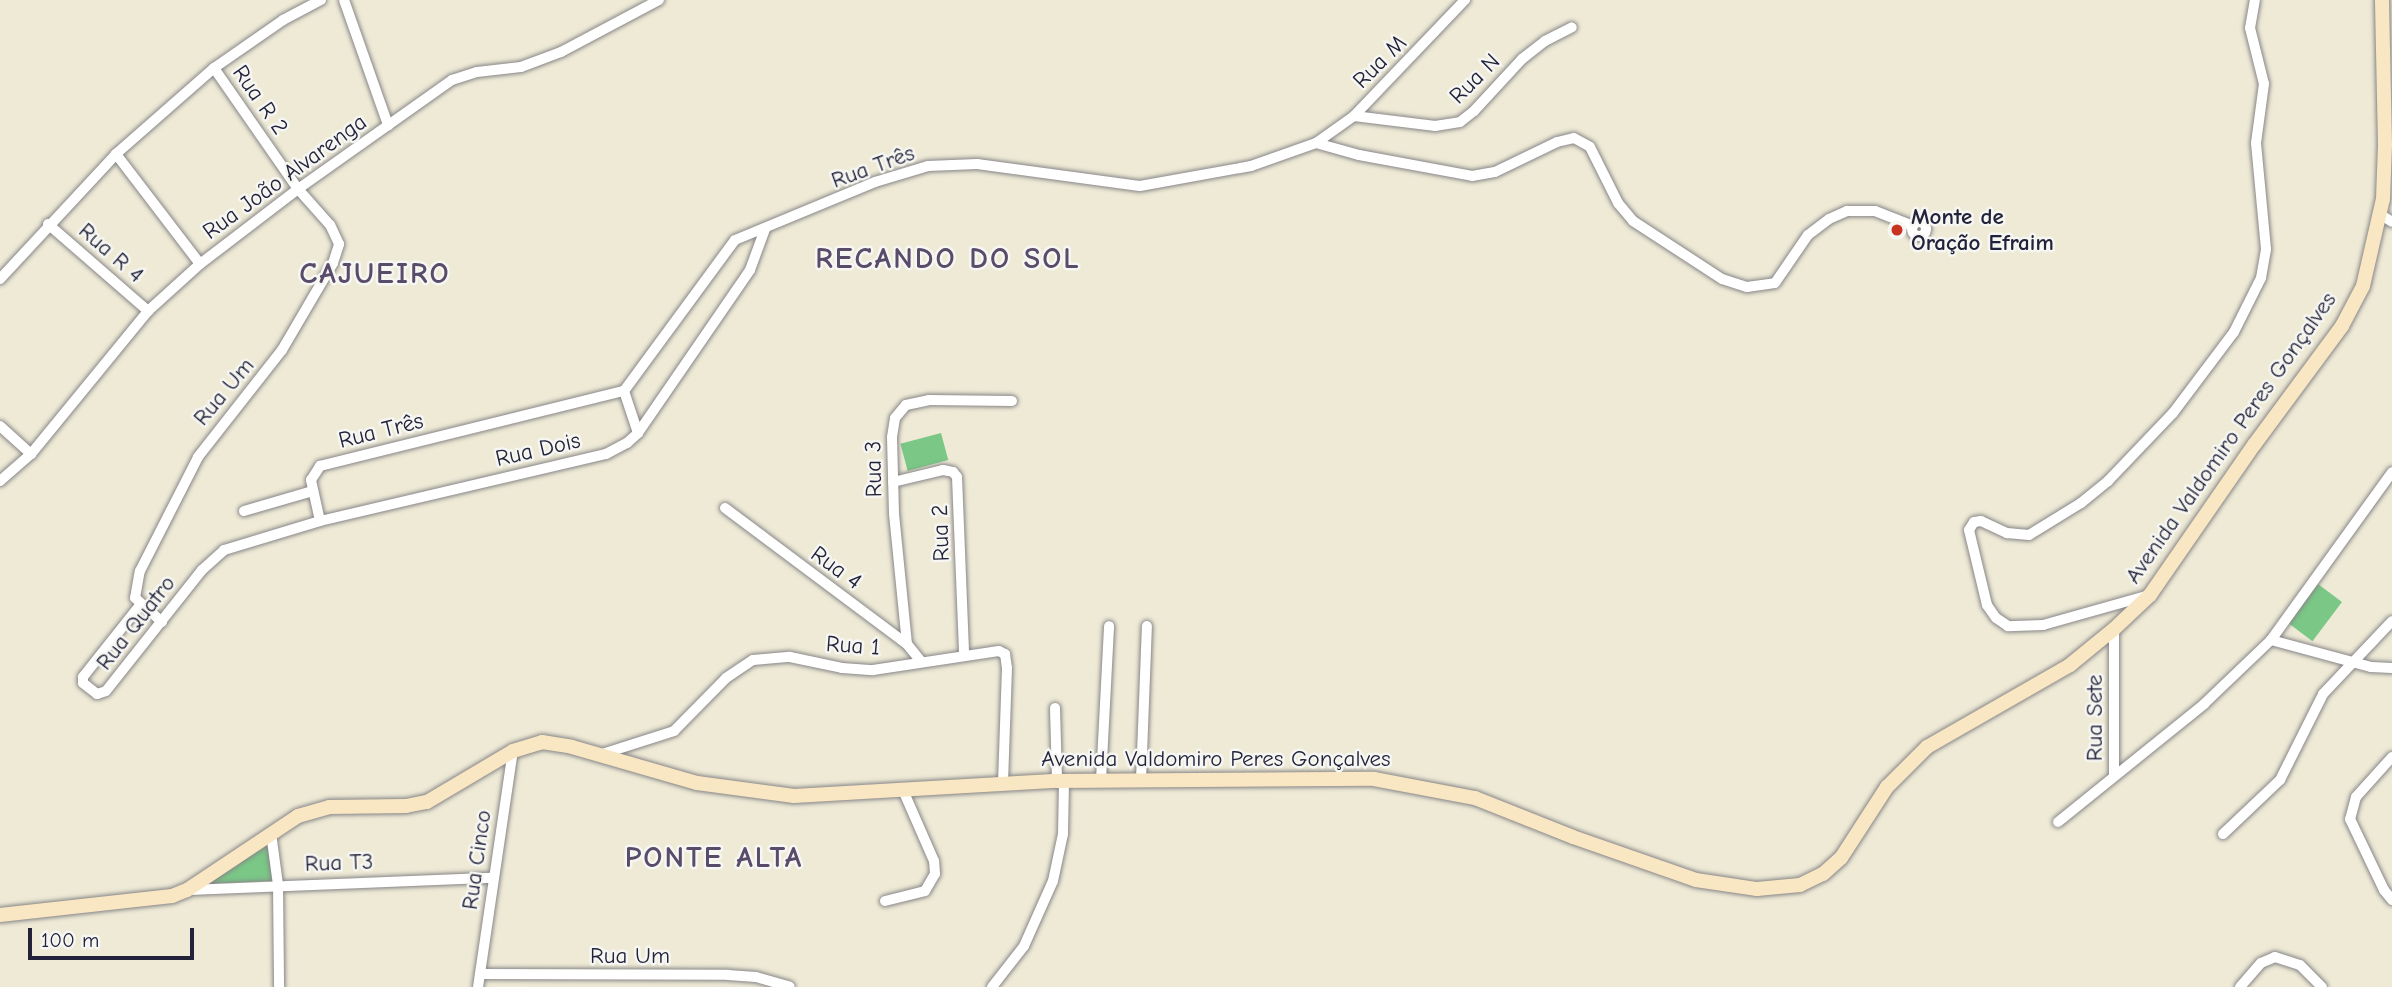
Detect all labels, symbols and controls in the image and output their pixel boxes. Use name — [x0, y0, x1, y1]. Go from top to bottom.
street label: Rua M — [1348, 30, 1412, 94]
street label: Rua N — [1444, 48, 1506, 110]
street label: Rua R 2 — [226, 60, 294, 140]
street label: Rua João Alvarenga — [198, 108, 372, 246]
street label: Rua Três — [828, 139, 918, 195]
place label: Monte de Oração Efraim — [1911, 203, 2054, 257]
street label: Rua R 4 — [73, 217, 149, 289]
marker: Monte de Oração Efraim — [1889, 222, 1905, 238]
district label: RECANDO DO SOL — [817, 241, 1079, 277]
district label: CAJUEIRO — [300, 256, 450, 292]
street label: Avenida Valdomiro Peres Gonçalves — [2120, 287, 2342, 589]
street label: Rua Um — [188, 353, 260, 431]
street label: Rua Três — [336, 407, 426, 455]
street label: Rua Dois — [493, 427, 583, 473]
street label: Rua 3 — [860, 440, 888, 498]
street label: Rua 2 — [926, 504, 956, 562]
street label: Rua 4 — [805, 540, 867, 596]
street label: Rua Quatro — [91, 570, 181, 676]
street label: Rua 1 — [825, 630, 881, 662]
street label: Rua Sete — [2081, 675, 2109, 761]
street label: Avenida Valdomiro Peres Gonçalves — [1041, 745, 1391, 773]
street label: Rua Cinco — [456, 808, 498, 912]
district label: PONTE ALTA — [626, 840, 802, 876]
street label: Rua T3 — [304, 848, 374, 878]
scale bar — [32, 914, 198, 958]
text: 100 m — [41, 928, 99, 952]
street label: Rua Um — [590, 942, 670, 970]

